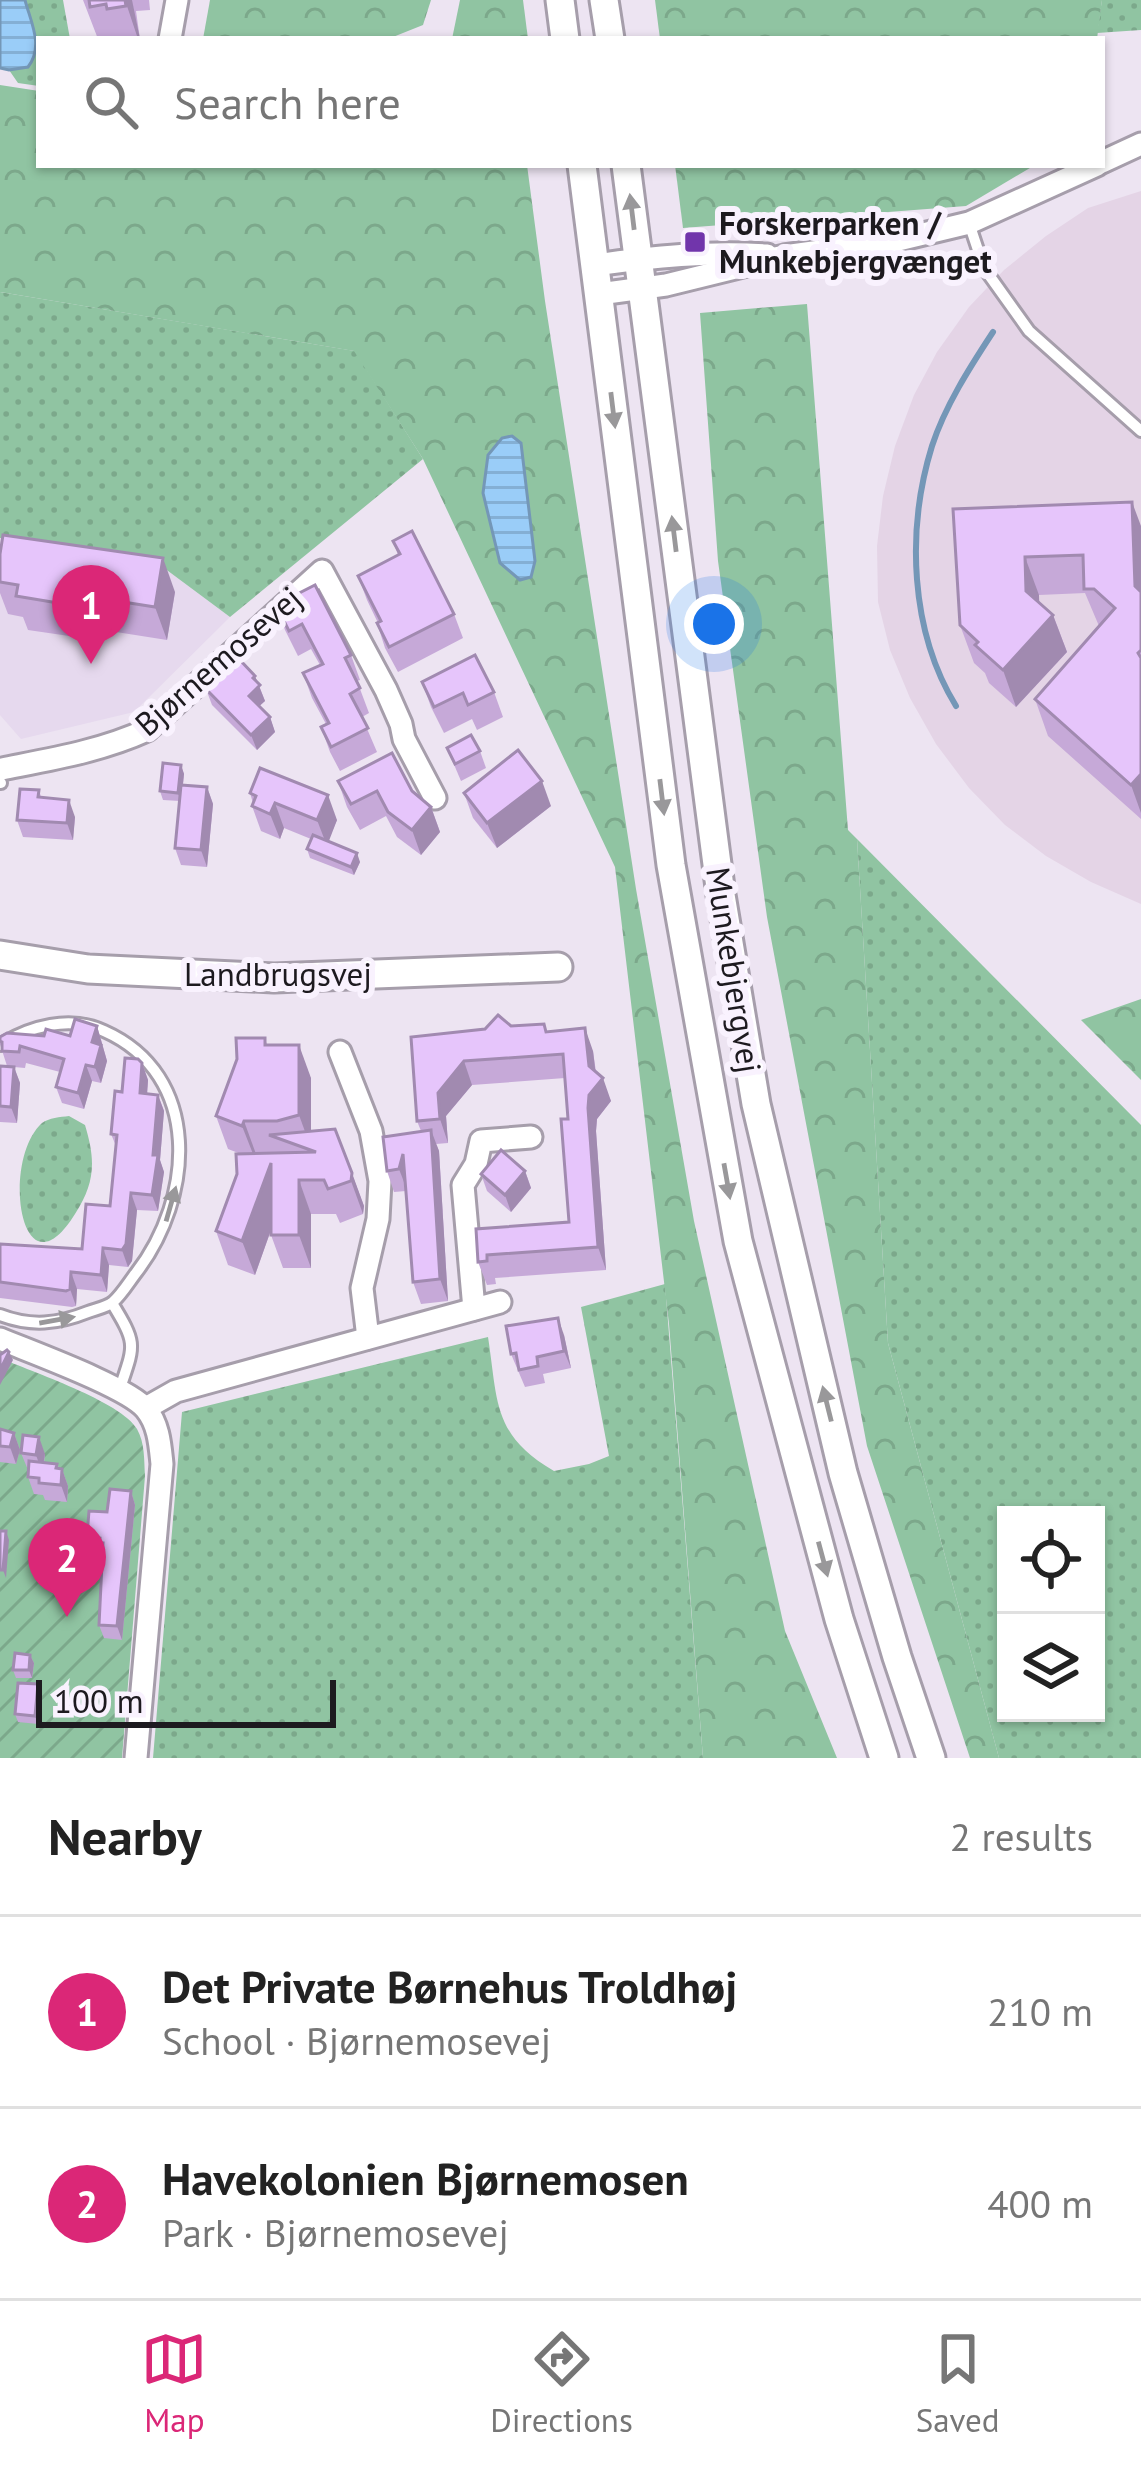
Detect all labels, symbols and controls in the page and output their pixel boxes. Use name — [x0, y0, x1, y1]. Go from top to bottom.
search box — [36, 36, 1105, 168]
icon: search — [78, 69, 144, 135]
text: Search here — [174, 73, 401, 131]
one-way arrow — [622, 193, 641, 230]
place label: Forskerparken / Munkebjergvænget — [719, 201, 992, 282]
marker: Forskerparken / Munkebjergvænget — [682, 229, 708, 255]
one-way arrow — [604, 392, 623, 429]
one-way arrow — [664, 515, 683, 553]
pin: 1 — [52, 565, 130, 664]
street label: Bjørnemosevej — [125, 576, 310, 745]
your location — [684, 594, 744, 654]
one-way arrow — [653, 779, 672, 816]
street label: Munkebjergvej — [697, 864, 772, 1076]
street label: Landbrugsvej — [184, 952, 372, 995]
one-way arrow — [718, 1163, 737, 1201]
one-way arrow — [163, 1185, 181, 1222]
one-way arrow — [38, 1310, 76, 1328]
one-way arrow — [816, 1385, 835, 1423]
map controls — [997, 1506, 1105, 1722]
button: locate — [997, 1506, 1105, 1614]
pin: 2 — [28, 1518, 106, 1617]
one-way arrow — [815, 1541, 834, 1578]
button: layers — [997, 1614, 1105, 1722]
scale bar — [36, 1674, 336, 1727]
text: 100 m — [54, 1679, 144, 1722]
text: Nearby — [48, 1803, 202, 1869]
text: 2 results — [950, 1811, 1093, 1862]
text: Det Private Børnehus Troldhøj — [162, 1957, 737, 2015]
text: 1 — [76, 1986, 98, 2037]
text: 210 m — [987, 1986, 1093, 2037]
text: School · Bjørnemosevej — [162, 2015, 551, 2066]
text: Havekolonien Bjørnemosen — [162, 2149, 689, 2207]
text: 2 — [76, 2178, 98, 2229]
text: 400 m — [987, 2178, 1093, 2229]
text: Park · Bjørnemosevej — [162, 2207, 509, 2258]
tab: Map — [141, 2326, 207, 2441]
tab: Directions — [490, 2326, 633, 2441]
tab: Saved — [916, 2326, 1000, 2441]

